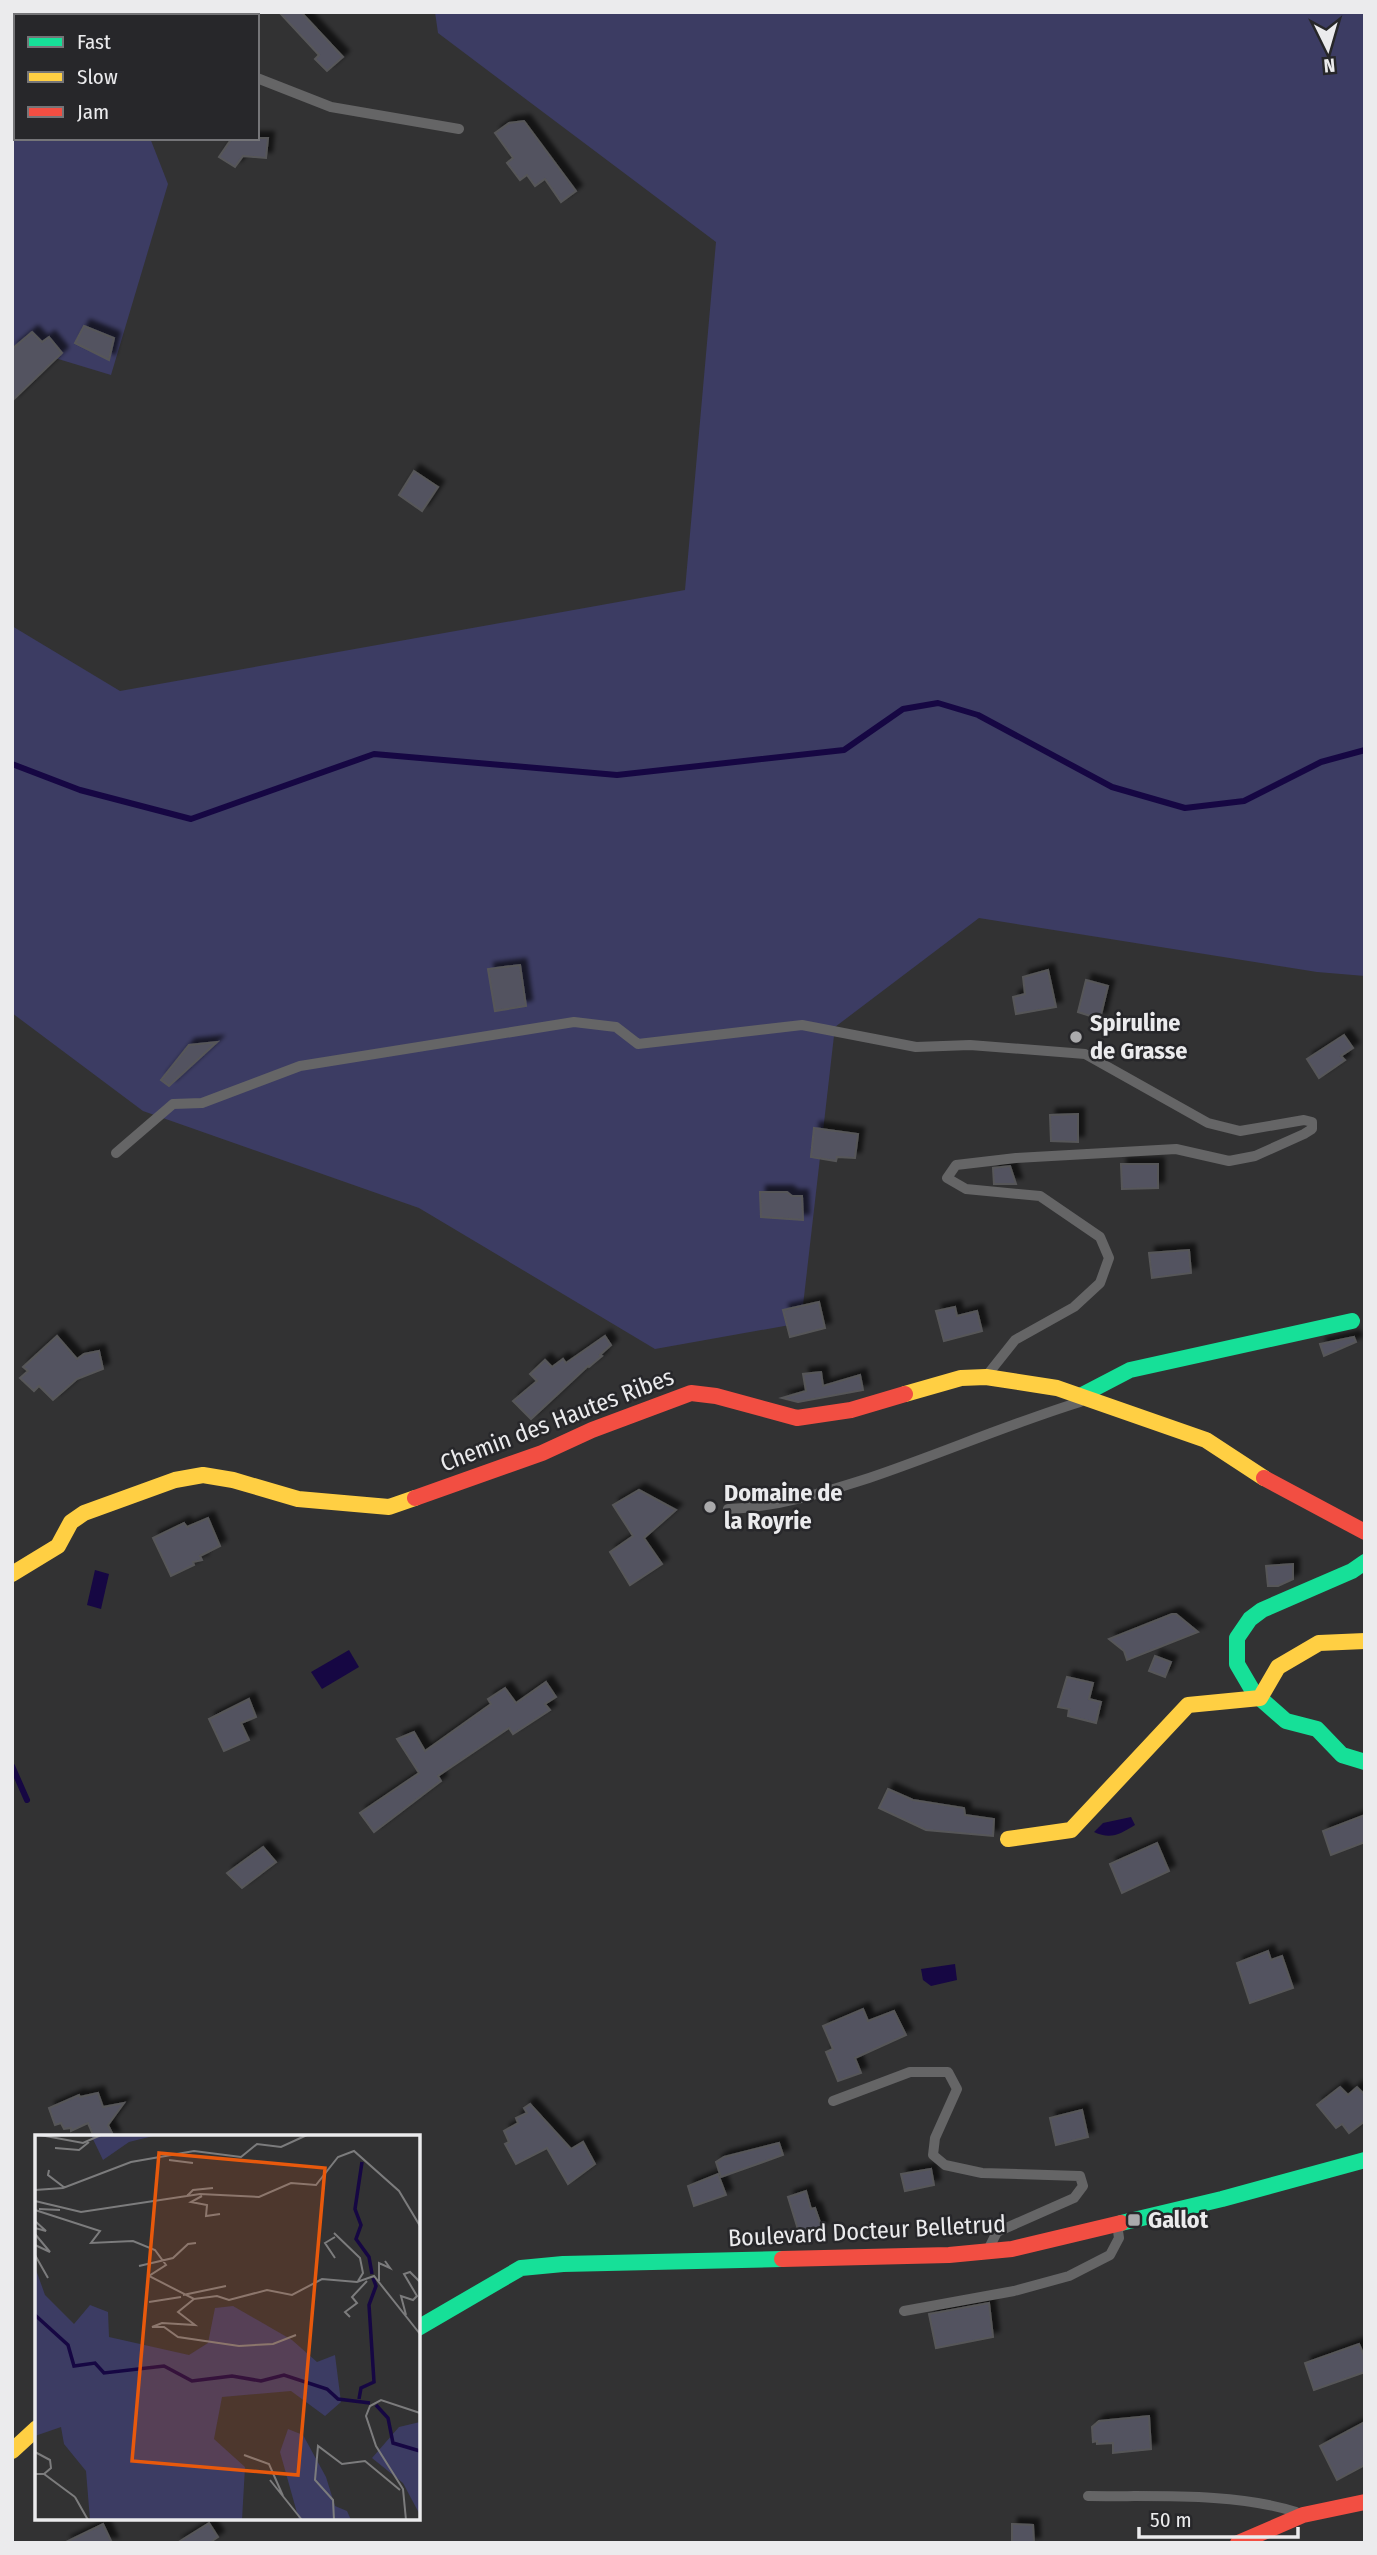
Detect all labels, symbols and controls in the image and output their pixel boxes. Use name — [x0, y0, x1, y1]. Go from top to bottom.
legend — [14, 14, 259, 140]
north arrow — [1293, 14, 1363, 84]
text: Fast — [77, 29, 111, 55]
text: N — [1323, 53, 1336, 77]
text: Slow — [77, 64, 118, 90]
text: Jam — [77, 99, 109, 125]
place label: Spiruline de Grasse — [1090, 1009, 1187, 1065]
marker: Spiruline de Grasse — [1068, 1029, 1084, 1045]
street label: Chemin des Hautes Ribes — [436, 1363, 678, 1477]
place label: Domaine de la Royrie — [724, 1479, 843, 1535]
marker: Domaine de la Royrie — [702, 1499, 718, 1515]
inset map — [35, 2135, 420, 2520]
place label: Gallot — [1148, 2206, 1209, 2234]
street label: Boulevard Docteur Belletrud — [727, 2210, 1007, 2252]
marker: Gallot — [1126, 2212, 1142, 2228]
scale bar — [1139, 2496, 1298, 2540]
text: 50 m — [1150, 2507, 1192, 2533]

